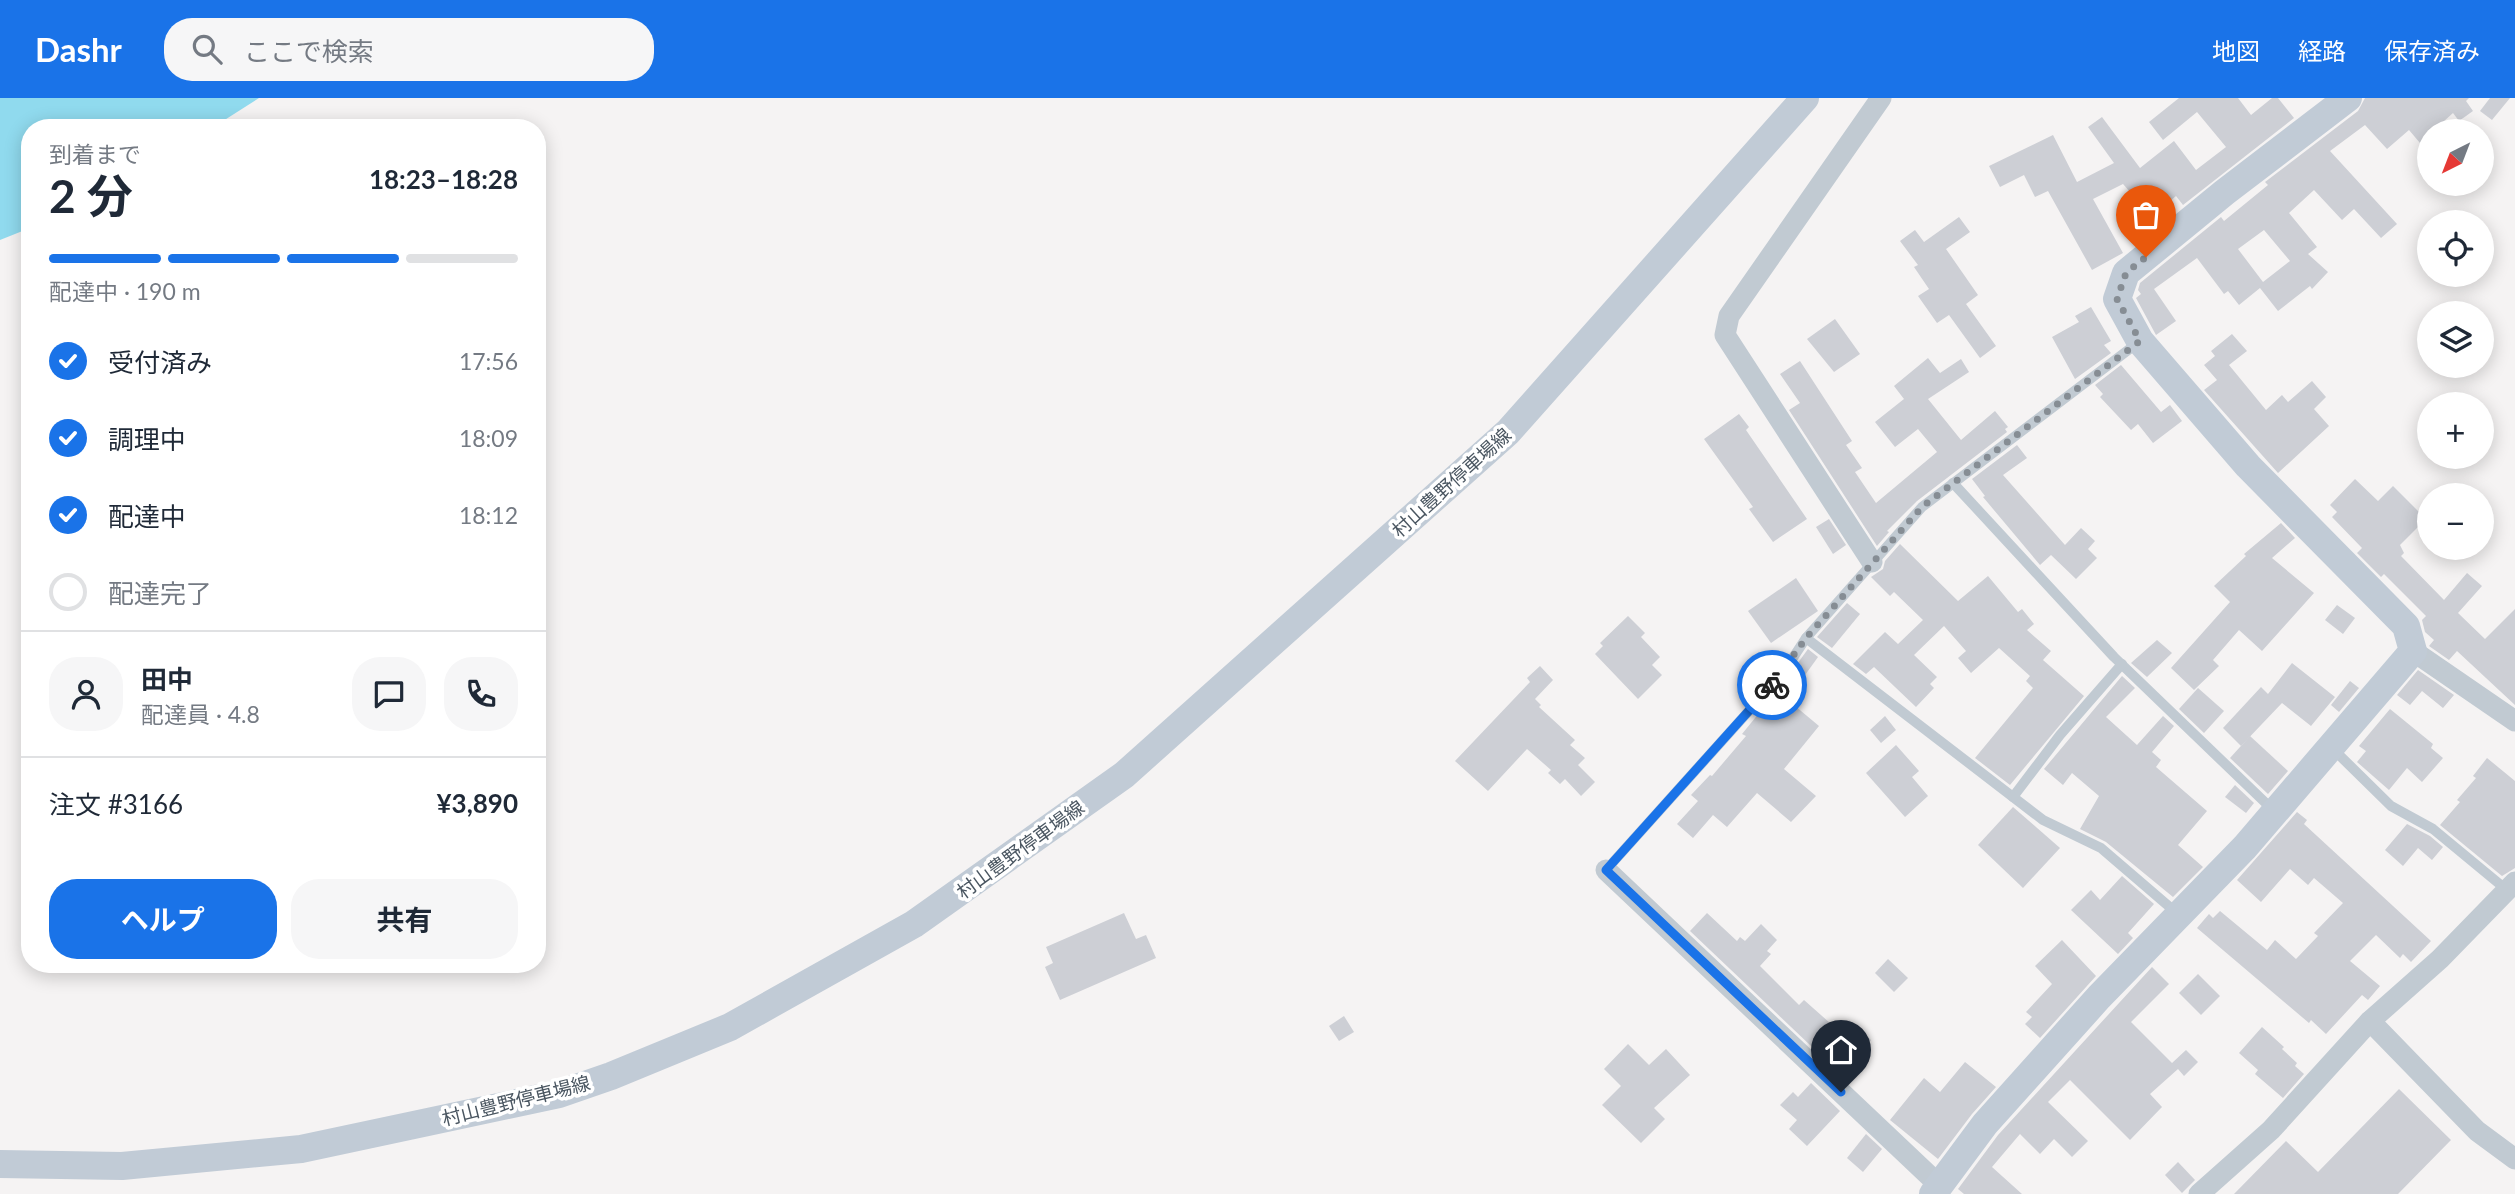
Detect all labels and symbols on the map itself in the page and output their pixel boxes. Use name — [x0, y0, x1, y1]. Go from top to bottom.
north arrow — [2417, 119, 2494, 196]
pin — [2116, 185, 2176, 257]
street label: 村山豊野停車場線 — [1387, 423, 1515, 541]
courier — [1737, 650, 1807, 720]
street label: 村山豊野停車場線 — [952, 795, 1088, 903]
pin — [1811, 1020, 1871, 1092]
street label: 村山豊野停車場線 — [439, 1070, 593, 1130]

